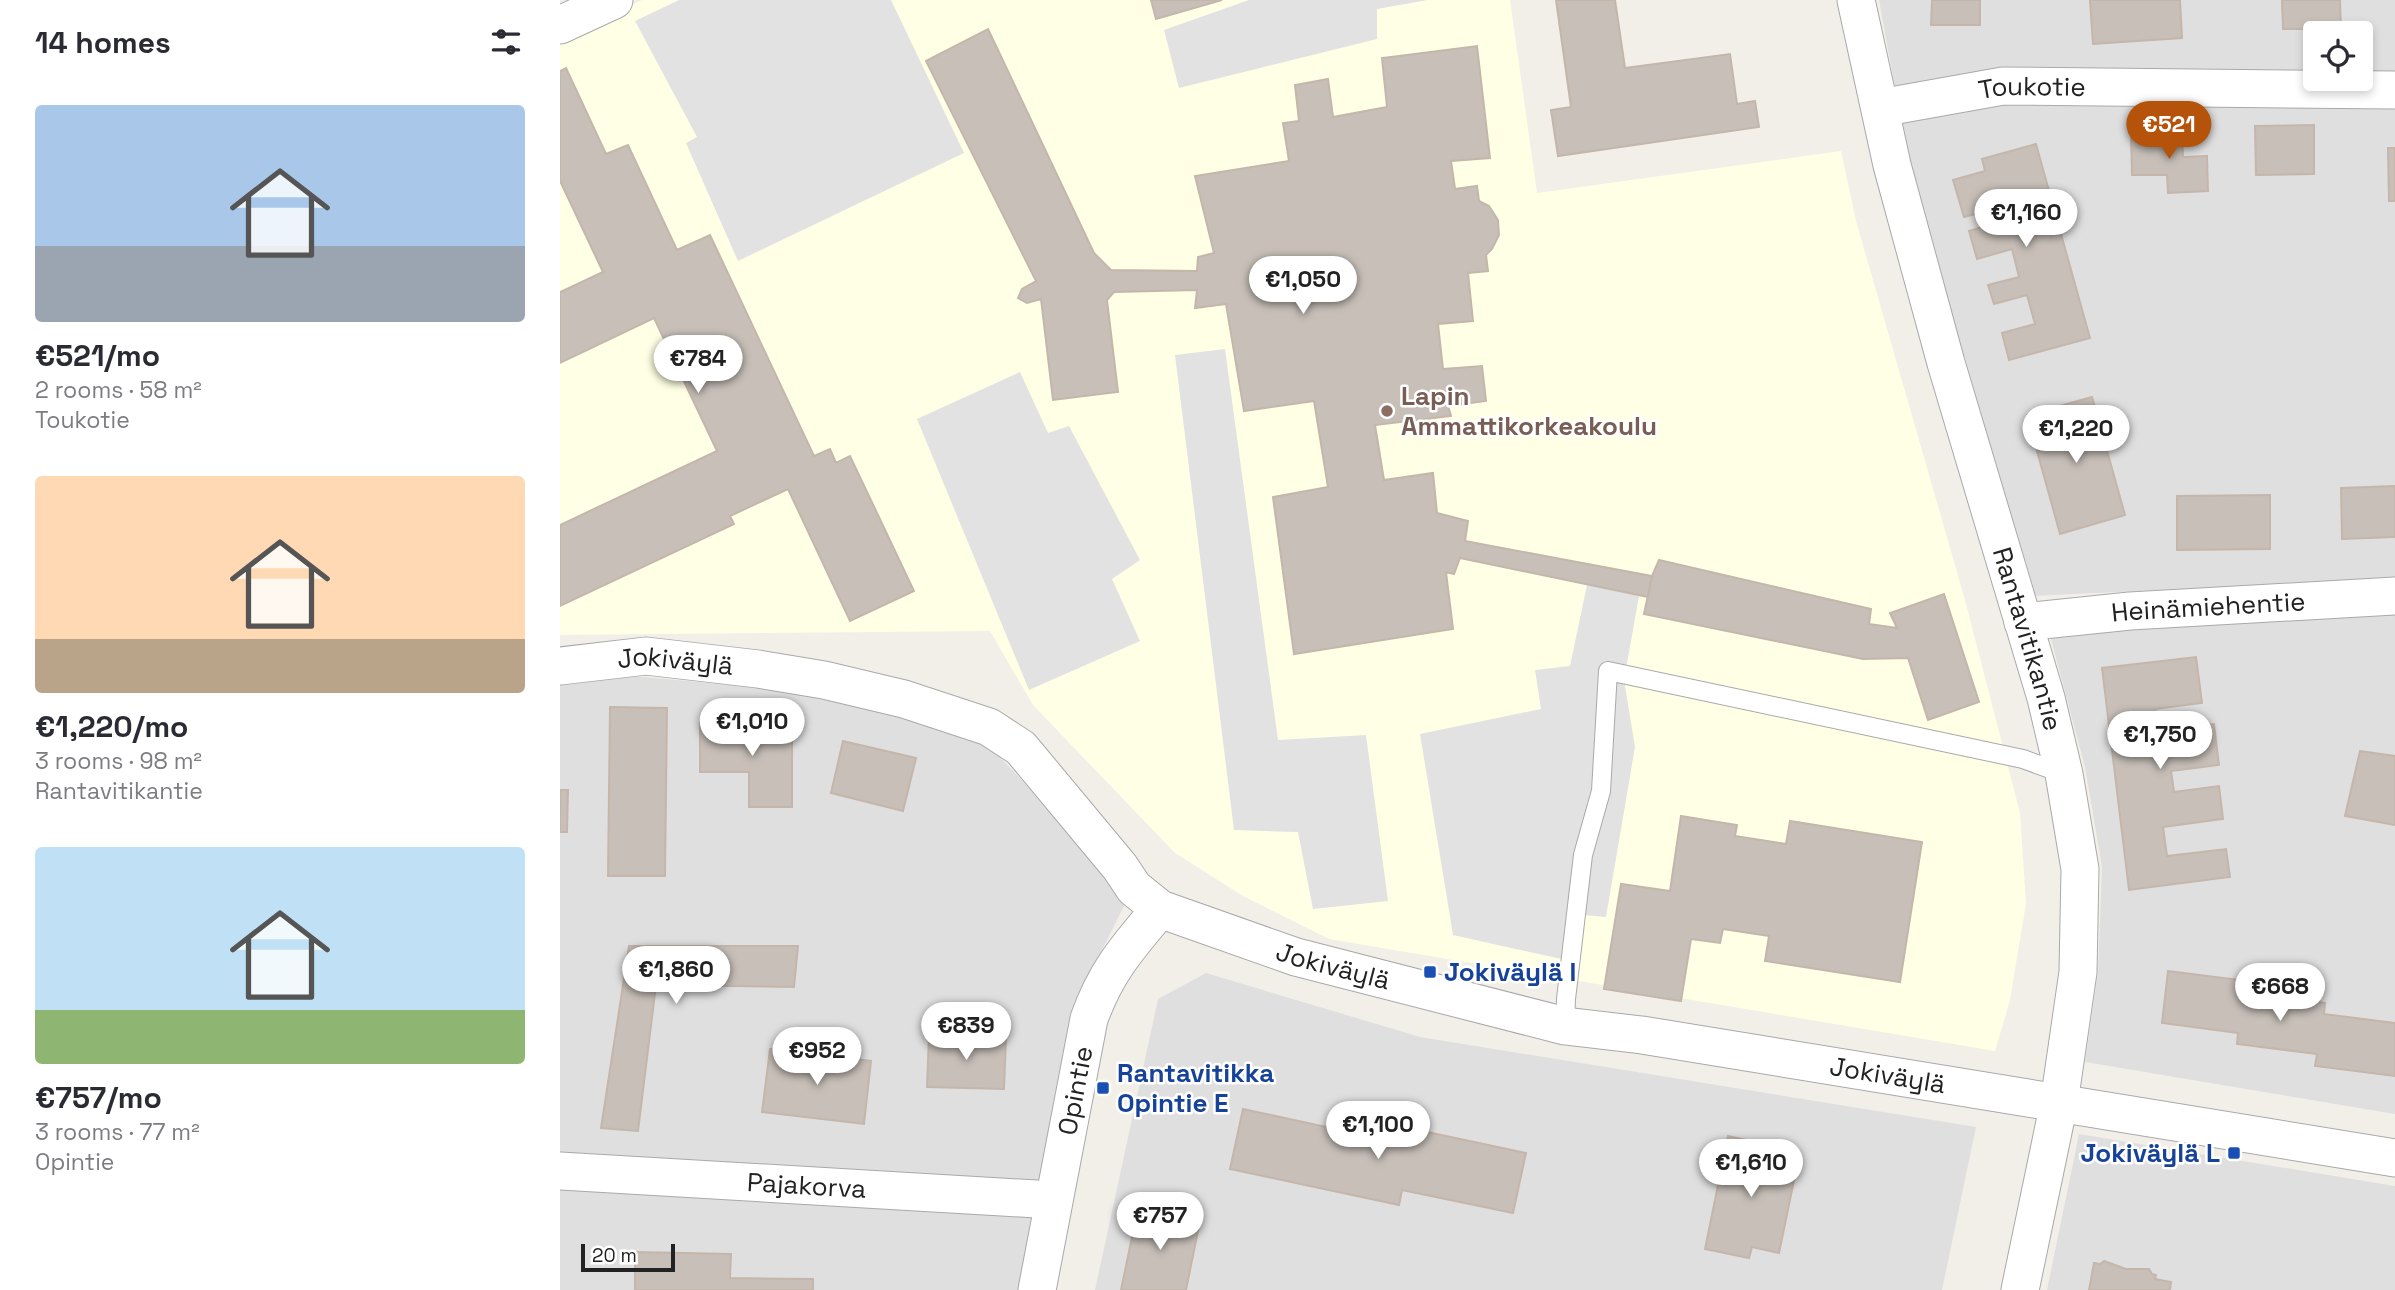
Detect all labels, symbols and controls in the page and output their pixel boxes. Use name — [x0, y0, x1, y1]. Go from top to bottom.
map controls — [2303, 21, 2373, 91]
button: locate — [2303, 21, 2373, 91]
text: 14 homes — [35, 23, 171, 62]
icon: filters — [487, 23, 525, 61]
street label: Toukotie — [1976, 69, 2086, 107]
pin: €521 — [2128, 102, 2210, 161]
text: €521 — [2142, 109, 2196, 139]
icon: home — [217, 150, 343, 276]
pin: €1,160 — [1969, 190, 2083, 249]
text: €1,160 — [1990, 197, 2062, 227]
pin: €1,050 — [1246, 256, 1360, 316]
text: €1,050 — [1265, 264, 1341, 294]
text: €521/mo — [35, 336, 160, 375]
pin: €784 — [657, 336, 739, 395]
text: €784 — [670, 343, 726, 373]
text: 2 rooms · 58 m² — [35, 375, 202, 405]
place label: Lapin Ammattikorkeakoulu — [1401, 379, 1657, 443]
marker: Lapin Ammattikorkeakoulu — [1379, 403, 1395, 419]
text: Toukotie — [35, 405, 130, 435]
pin: €1,220 — [2019, 406, 2133, 465]
text: €1,220 — [2039, 413, 2113, 443]
icon: home — [217, 521, 343, 647]
street label: Rantavitikantie — [1985, 543, 2070, 734]
street label: Heinämiehentie — [2109, 584, 2306, 630]
street label: Jokiväylä — [615, 639, 735, 683]
pin: €1,010 — [695, 698, 809, 758]
text: €1,010 — [716, 706, 788, 736]
text: €1,220/mo — [35, 707, 188, 746]
pin: €1,750 — [2103, 712, 2217, 771]
text: €1,750 — [2123, 719, 2197, 749]
text: 3 rooms · 98 m² — [35, 746, 202, 776]
text: Rantavitikantie — [35, 776, 203, 806]
icon: home — [217, 892, 343, 1018]
street label: Jokiväylä — [1271, 934, 1394, 997]
pin: €1,860 — [619, 946, 733, 1006]
text: €1,860 — [638, 954, 714, 984]
place label: Jokiväylä I — [1444, 955, 1576, 989]
marker: Jokiväylä I — [1422, 964, 1438, 980]
pin: €668 — [2239, 964, 2321, 1023]
text: €668 — [2251, 971, 2309, 1001]
pin: €839 — [925, 1002, 1007, 1062]
text: €839 — [937, 1010, 995, 1040]
pin: €952 — [776, 1028, 858, 1087]
text: €952 — [788, 1035, 846, 1065]
street label: Opintie — [1050, 1043, 1100, 1138]
street label: Jokiväylä — [1827, 1049, 1948, 1101]
place label: Rantavitikka Opintie E — [1117, 1056, 1274, 1120]
text: €757/mo — [35, 1078, 162, 1117]
marker: Rantavitikka Opintie E — [1095, 1080, 1111, 1096]
pin: €1,100 — [1321, 1102, 1435, 1161]
text: €1,100 — [1342, 1109, 1414, 1139]
text: 3 rooms · 77 m² — [35, 1117, 200, 1147]
place label: Jokiväylä L — [2080, 1136, 2220, 1170]
pin: €1,610 — [1694, 1140, 1808, 1199]
marker: Jokiväylä L — [2226, 1145, 2242, 1161]
text: Opintie — [35, 1147, 114, 1177]
text: €1,610 — [1715, 1147, 1787, 1177]
street label: Pajakorva — [746, 1165, 867, 1206]
pin: €757 — [1119, 1192, 1201, 1252]
text: €757 — [1133, 1200, 1187, 1230]
scale bar — [581, 1241, 676, 1273]
text: 20 m — [592, 1243, 637, 1268]

